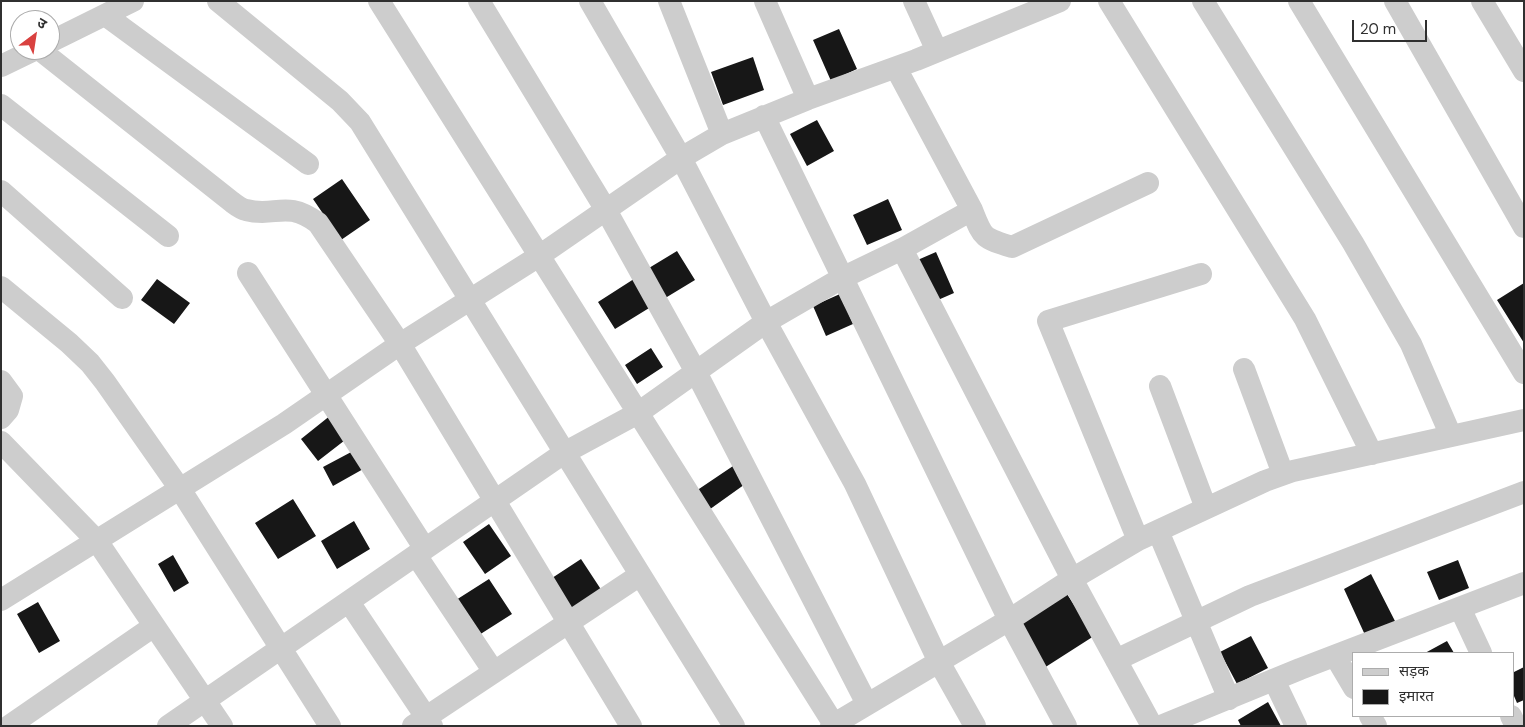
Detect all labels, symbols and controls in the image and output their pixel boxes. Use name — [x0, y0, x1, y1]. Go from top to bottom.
north arrow — [10, 10, 60, 60]
scale bar — [1355, 10, 1430, 42]
text: उ — [34, 13, 50, 33]
text: 20 m — [1360, 19, 1396, 39]
legend — [1352, 652, 1515, 717]
text: सड़क — [1399, 661, 1429, 681]
text: इमारत — [1399, 686, 1434, 706]

